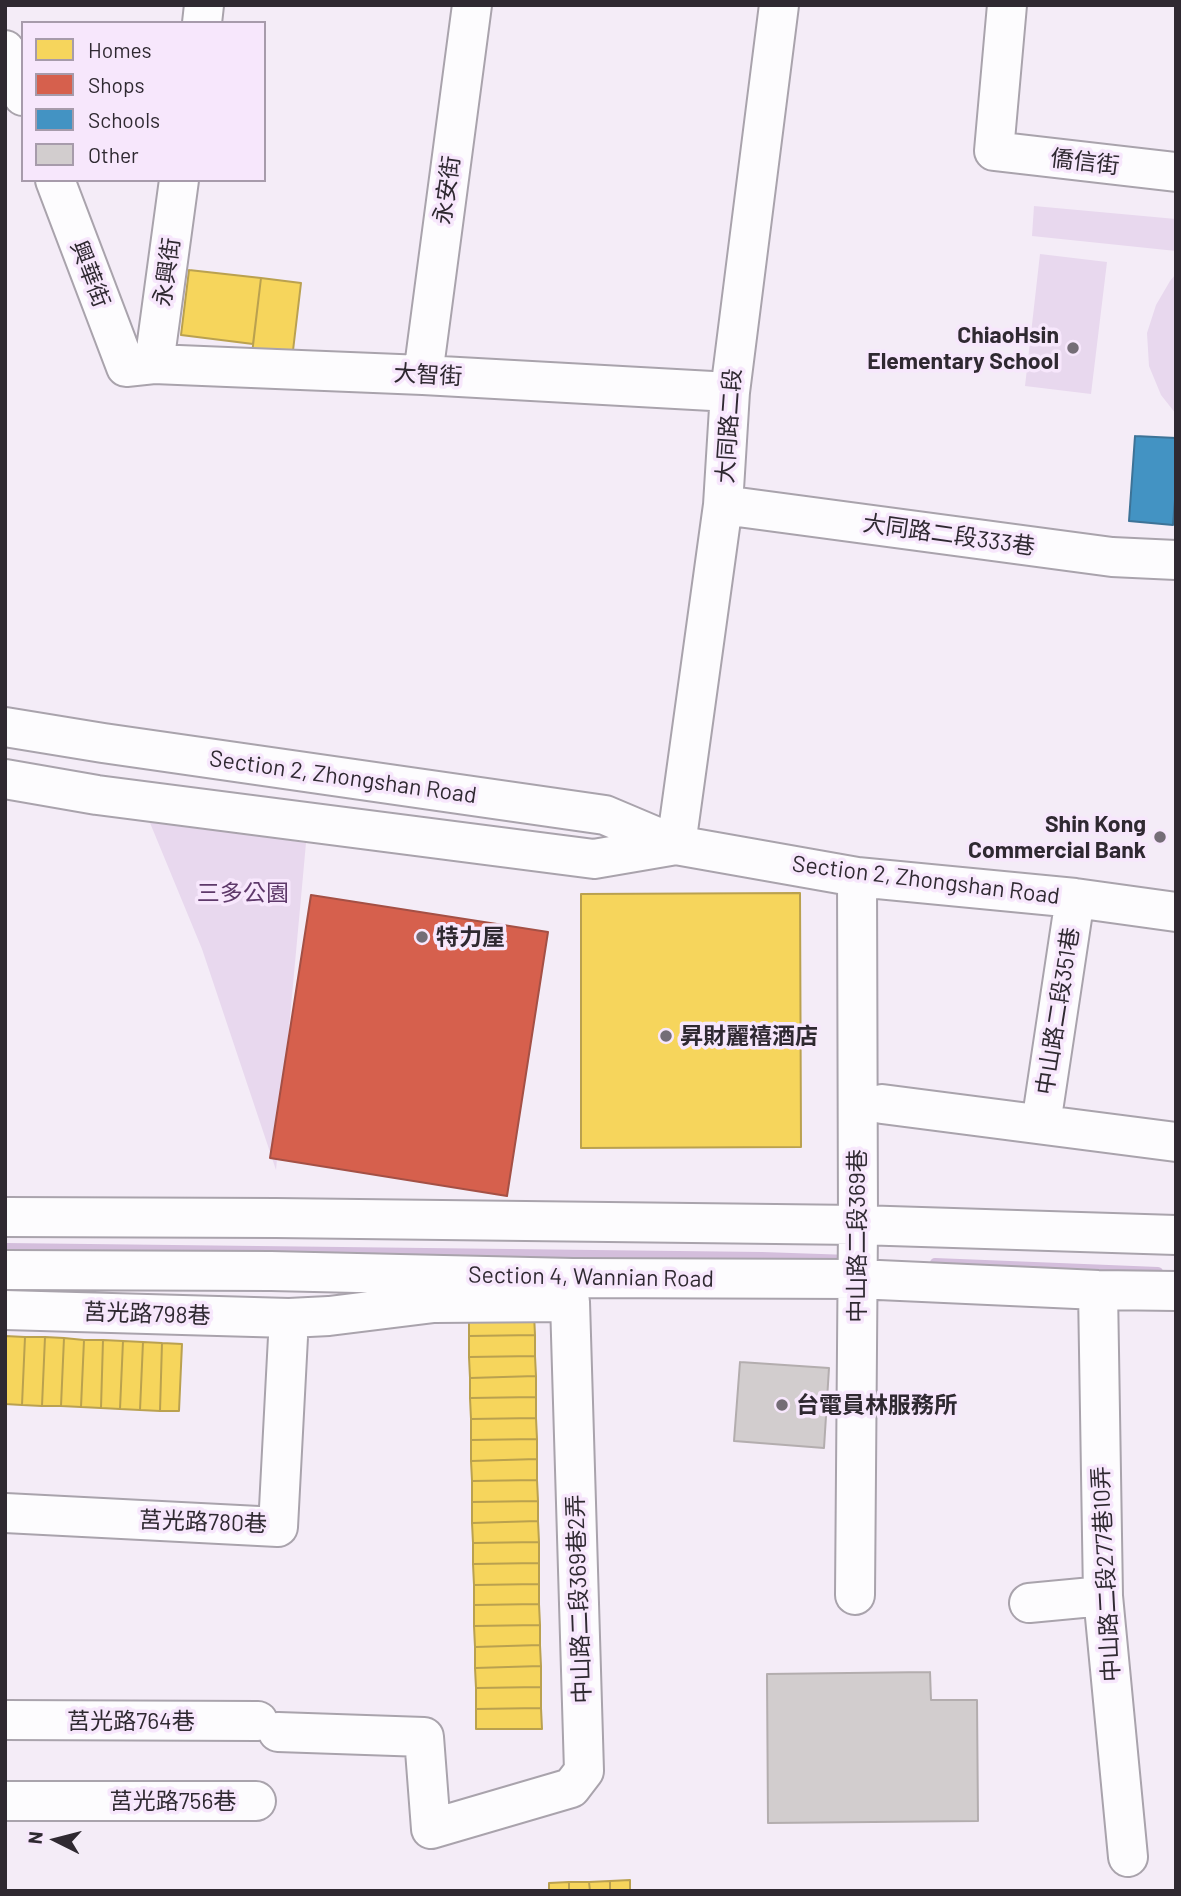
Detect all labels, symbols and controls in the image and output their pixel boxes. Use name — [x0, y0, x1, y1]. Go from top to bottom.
legend — [21, 21, 266, 182]
text: Homes — [88, 37, 152, 62]
text: Shops — [88, 72, 145, 97]
text: Schools — [88, 107, 160, 132]
text: Other — [88, 142, 139, 167]
street label: 僑信街 — [1049, 144, 1121, 180]
street label: 永安街 — [429, 154, 465, 226]
street label: 永興街 — [149, 236, 185, 308]
street label: 興華街 — [65, 237, 115, 311]
place label: ChiaoHsin Elementary School — [867, 321, 1059, 375]
marker: ChiaoHsin Elementary School — [1065, 340, 1081, 356]
street label: 大智街 — [393, 359, 463, 391]
street label: 大同路二段 — [711, 368, 747, 484]
street label: 大同路二段333巷 — [861, 509, 1037, 561]
street label: Section 2, Zhongshan Road — [208, 745, 478, 809]
place label: Shin Kong Commercial Bank — [968, 810, 1146, 864]
marker: Shin Kong Commercial Bank — [1152, 829, 1168, 845]
street label: Section 2, Zhongshan Road — [791, 850, 1061, 910]
park label: 三多公園 — [197, 879, 289, 907]
place label: 特力屋 — [436, 923, 505, 951]
street label: 中山路二段351巷 — [1031, 925, 1085, 1097]
marker: 特力屋 — [414, 929, 430, 945]
place label: 昇財麗禧酒店 — [680, 1022, 818, 1050]
marker: 昇財麗禧酒店 — [658, 1028, 674, 1044]
street label: 中山路二段369巷 — [843, 1149, 871, 1323]
street label: Section 4, Wannian Road — [468, 1261, 714, 1293]
street label: 莒光路798巷 — [83, 1298, 211, 1330]
place label: 台電員林服務所 — [796, 1391, 957, 1419]
marker: 台電員林服務所 — [774, 1397, 790, 1413]
street label: 中山路二段277巷10弄 — [1087, 1465, 1125, 1683]
street label: 中山路二段369巷2弄 — [562, 1494, 596, 1704]
street label: 莒光路780巷 — [139, 1506, 267, 1538]
street label: 莒光路764巷 — [67, 1707, 195, 1735]
street label: 莒光路756巷 — [110, 1787, 236, 1815]
north arrow — [21, 1805, 91, 1875]
text: N — [23, 1830, 47, 1845]

